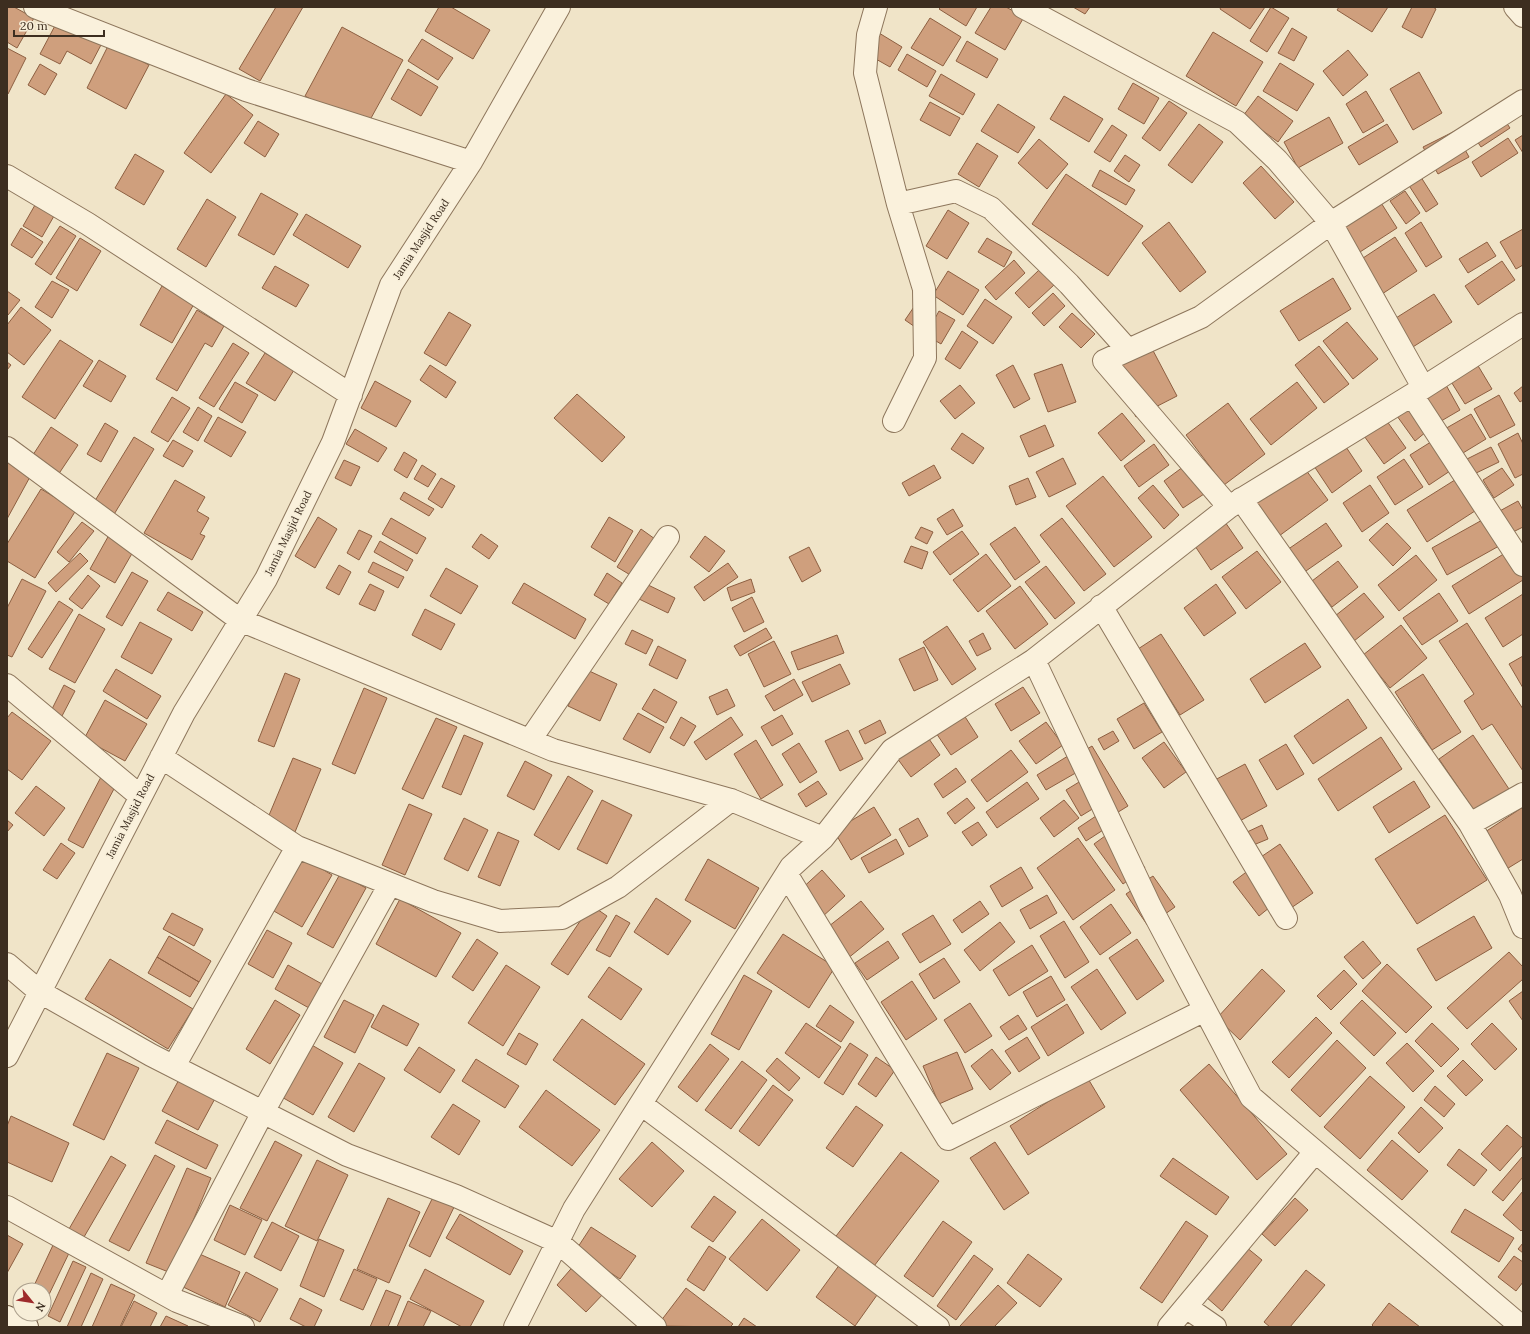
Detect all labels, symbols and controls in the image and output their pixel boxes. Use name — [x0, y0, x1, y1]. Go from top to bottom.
scale bar — [14, 12, 104, 38]
text: 20 m — [20, 18, 48, 33]
street label: Jamia Masjid Road — [389, 196, 452, 283]
street label: Jamia Masjid Road — [261, 488, 315, 579]
street label: Jamia Masjid Road — [102, 771, 158, 861]
north arrow — [12, 1282, 52, 1322]
text: N — [32, 1300, 49, 1315]

